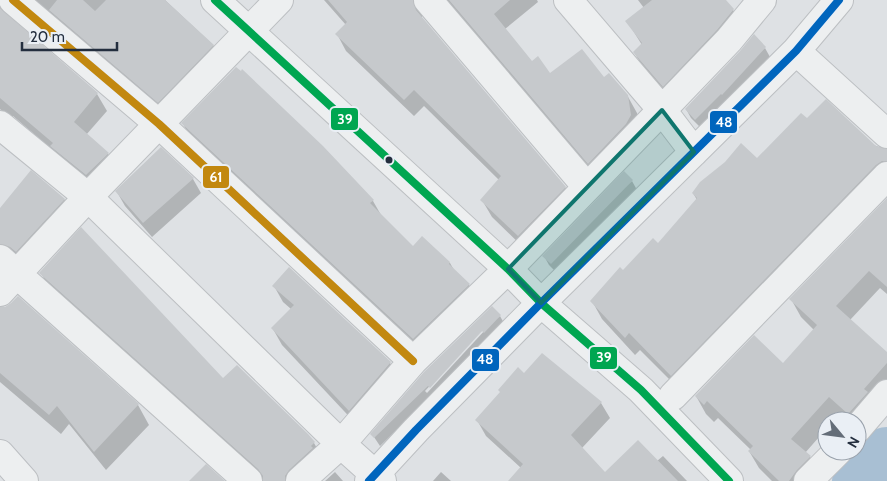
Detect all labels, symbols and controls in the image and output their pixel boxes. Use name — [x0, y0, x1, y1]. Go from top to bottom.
scale bar — [22, 20, 118, 52]
text: 20 m — [30, 28, 65, 46]
line badge: 39 — [330, 107, 359, 131]
text: 39 — [337, 110, 353, 128]
line badge: 48 — [709, 110, 738, 134]
text: 48 — [715, 113, 733, 131]
unlabelled marker — [384, 155, 394, 165]
line badge: 61 — [202, 165, 230, 189]
text: 61 — [209, 168, 223, 186]
line badge: 39 — [589, 346, 618, 370]
line badge: 48 — [471, 348, 500, 372]
text: 39 — [596, 348, 612, 366]
text: 48 — [476, 350, 494, 368]
north arrow — [817, 411, 867, 461]
text: N — [843, 434, 864, 451]

